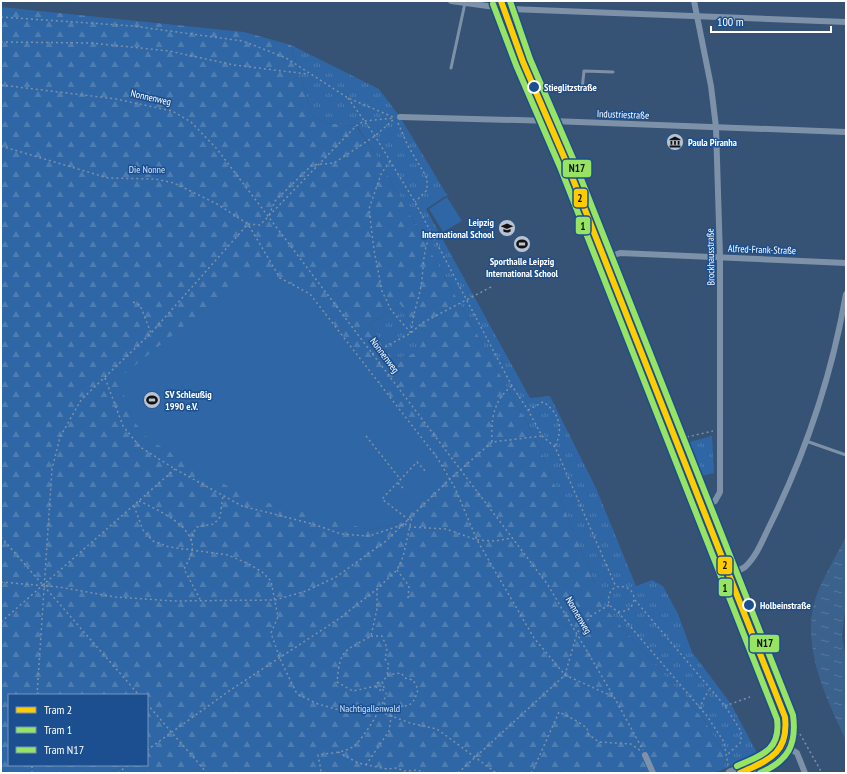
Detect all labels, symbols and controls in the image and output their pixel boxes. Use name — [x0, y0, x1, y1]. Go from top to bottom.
scale bar — [711, 8, 831, 34]
text: 100 m — [717, 14, 744, 29]
marker: Stieglitzstraße — [527, 80, 541, 94]
place label: Stieglitzstraße — [544, 81, 597, 94]
street label: Nonnenweg — [129, 87, 172, 108]
street label: Industriestraße — [597, 107, 649, 122]
museum icon: Paula Piranha — [665, 132, 685, 152]
place label: Paula Piranha — [688, 136, 737, 149]
line badge: N17 — [562, 159, 592, 178]
text: N17 — [569, 161, 585, 175]
park label: Die Nonne — [129, 163, 165, 176]
line badge: 2 — [573, 188, 588, 208]
text: 2 — [577, 191, 583, 205]
place label: Leipzig International School — [422, 216, 495, 241]
line badge: 1 — [575, 216, 591, 235]
school or university icon: Leipzig International School — [497, 218, 517, 238]
text: 1 — [580, 219, 586, 233]
street label: Brockhausstraße — [704, 228, 717, 286]
sports icon: Sporthalle Leipzig International School — [512, 234, 532, 254]
street label: Alfred-Frank-Straße — [728, 242, 796, 257]
place label: Sporthalle Leipzig International School — [486, 255, 559, 280]
street label: Nonnenweg — [367, 335, 402, 376]
place label: SV Schleußig 1990 e.V. — [165, 388, 212, 413]
sports icon: SV Schleußig 1990 e.V. — [142, 390, 162, 410]
line badge: 2 — [717, 556, 733, 575]
text: 2 — [722, 558, 728, 572]
line badge: 1 — [718, 578, 733, 597]
text: 1 — [722, 581, 728, 595]
street label: Nonnenweg — [563, 594, 594, 636]
marker: Holbeinstraße — [742, 598, 756, 612]
place label: Holbeinstraße — [760, 599, 811, 612]
line badge: N17 — [749, 634, 780, 653]
text: N17 — [757, 636, 773, 650]
legend — [8, 694, 148, 766]
text: Tram 2 — [44, 702, 72, 717]
park label: Nachtigallenwald — [340, 702, 400, 715]
text: Tram 1 — [44, 722, 72, 737]
text: Tram N17 — [44, 742, 84, 757]

